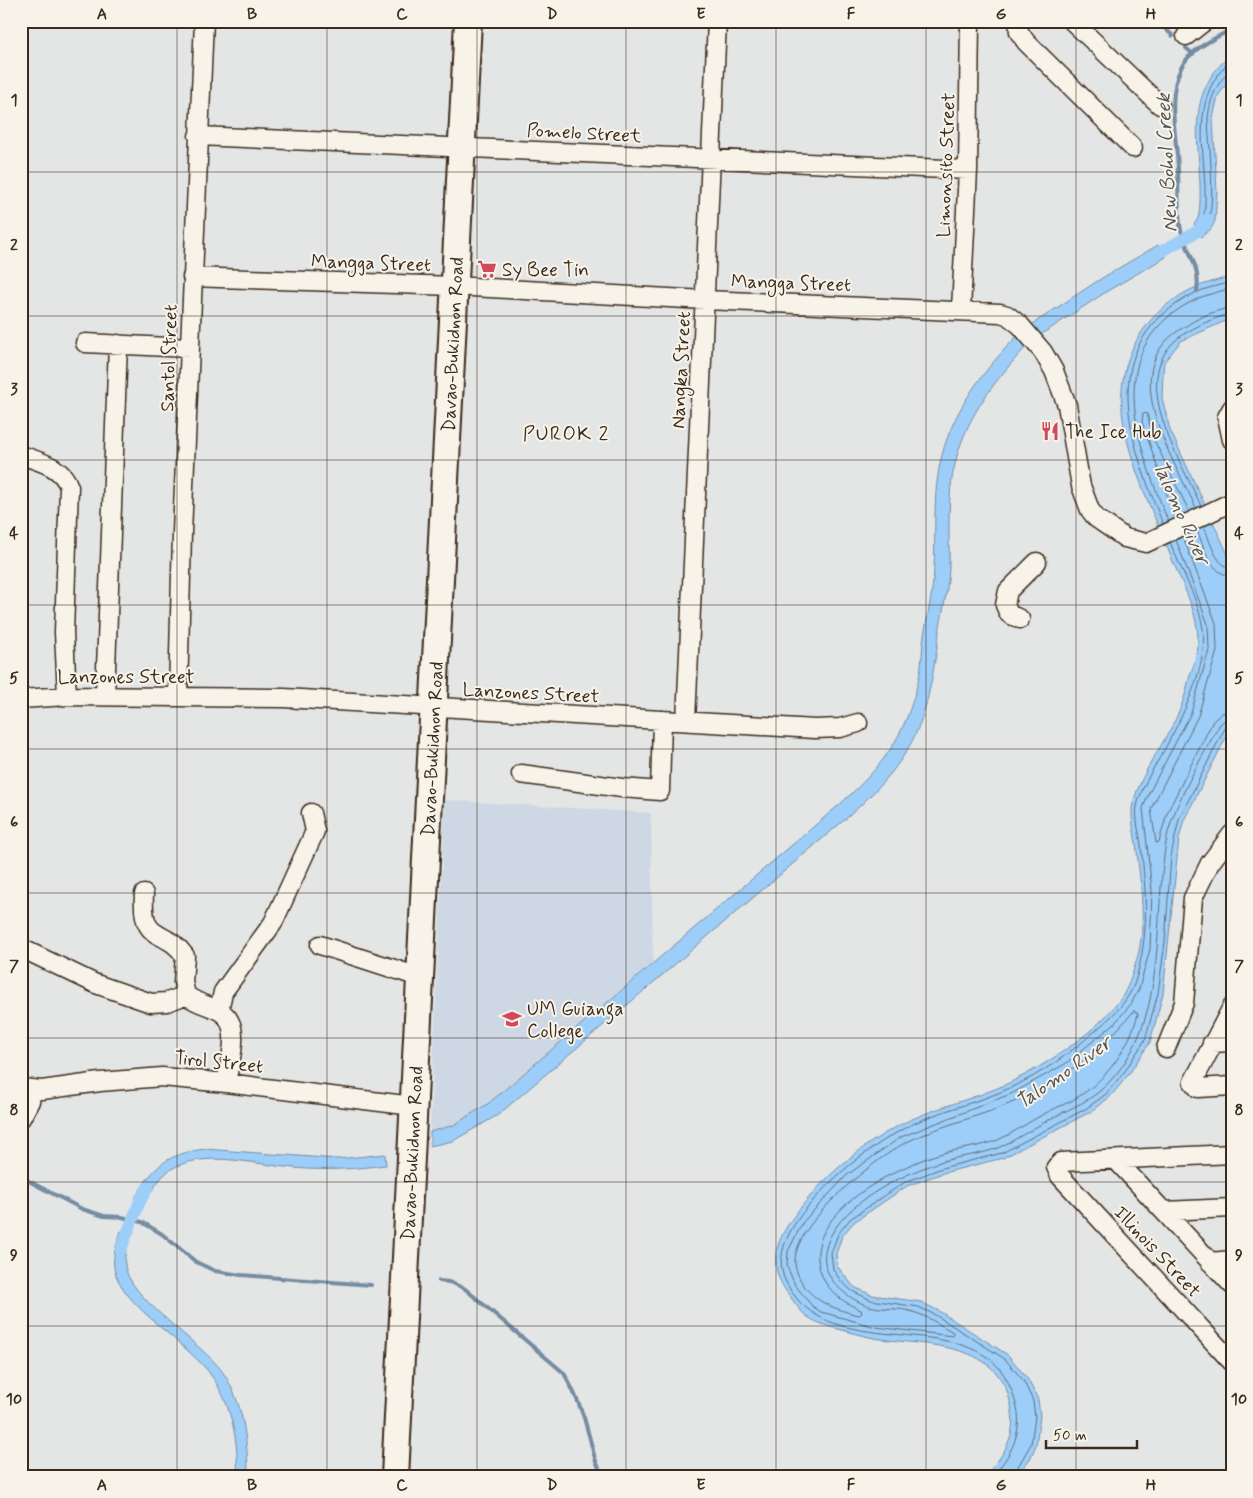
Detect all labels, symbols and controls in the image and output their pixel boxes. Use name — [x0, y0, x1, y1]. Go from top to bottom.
text: A — [97, 4, 107, 25]
text: B — [247, 4, 257, 25]
text: C — [396, 4, 408, 25]
text: D — [546, 4, 558, 25]
text: E — [696, 4, 706, 25]
text: F — [847, 4, 856, 25]
text: G — [996, 4, 1007, 25]
text: H — [1146, 4, 1157, 25]
text: 1 — [10, 90, 18, 111]
text: 1 — [1235, 90, 1243, 111]
water label: New Bohol Creek — [1150, 91, 1185, 233]
street label: Limonsito Street — [931, 92, 962, 238]
street label: Pomelo Street — [526, 118, 642, 149]
text: 2 — [10, 235, 18, 256]
text: 2 — [1235, 235, 1243, 256]
street label: Mangga Street — [310, 249, 431, 280]
street label: Davao-Bukidnon Road — [436, 257, 470, 432]
supermarket icon: Sy Bee Tin — [476, 258, 498, 280]
place label: Sy Bee Tin — [502, 258, 589, 283]
street label: Mangga Street — [730, 269, 851, 300]
street label: Santol Street — [155, 304, 184, 412]
street label: Nangka Street — [666, 311, 699, 430]
text: 3 — [10, 379, 18, 400]
text: 3 — [1235, 379, 1243, 400]
restaurant icon: The Ice Hub — [1039, 420, 1061, 442]
place label: The Ice Hub — [1065, 420, 1161, 445]
district label: PUROK 2 — [523, 421, 609, 448]
water label: Talomo River — [1146, 456, 1217, 571]
text: 4 — [9, 523, 19, 544]
text: 4 — [1234, 523, 1244, 544]
street label: Davao-Bukidnon Road — [416, 661, 450, 837]
street label: Lanzones Street — [57, 665, 195, 690]
text: 5 — [9, 668, 19, 689]
text: 5 — [1234, 668, 1244, 689]
street label: Lanzones Street — [462, 677, 600, 710]
text: 6 — [10, 812, 18, 833]
text: 6 — [1235, 812, 1243, 833]
text: 7 — [9, 956, 19, 977]
text: 7 — [1234, 956, 1244, 977]
place label: UM Guianga College — [527, 997, 624, 1045]
school or university icon: UM Guianga College — [501, 1008, 523, 1030]
water label: Talomo River — [1011, 1029, 1119, 1116]
street label: Tirol Street — [173, 1045, 265, 1080]
street label: Davao-Bukidnon Road — [396, 1065, 430, 1241]
text: 8 — [9, 1100, 19, 1121]
text: 8 — [1234, 1100, 1244, 1121]
street label: Illinois Street — [1108, 1201, 1206, 1303]
text: 9 — [10, 1245, 18, 1266]
text: 9 — [1235, 1245, 1243, 1266]
text: 10 — [6, 1389, 22, 1410]
text: 10 — [1231, 1389, 1247, 1410]
scale bar — [1046, 1418, 1137, 1450]
text: 50 m — [1053, 1426, 1087, 1446]
text: A — [97, 1475, 107, 1496]
text: B — [247, 1475, 257, 1496]
text: C — [396, 1475, 408, 1496]
text: D — [546, 1475, 558, 1496]
text: E — [696, 1475, 706, 1496]
text: F — [847, 1475, 856, 1496]
text: G — [996, 1475, 1007, 1496]
text: H — [1146, 1475, 1157, 1496]

